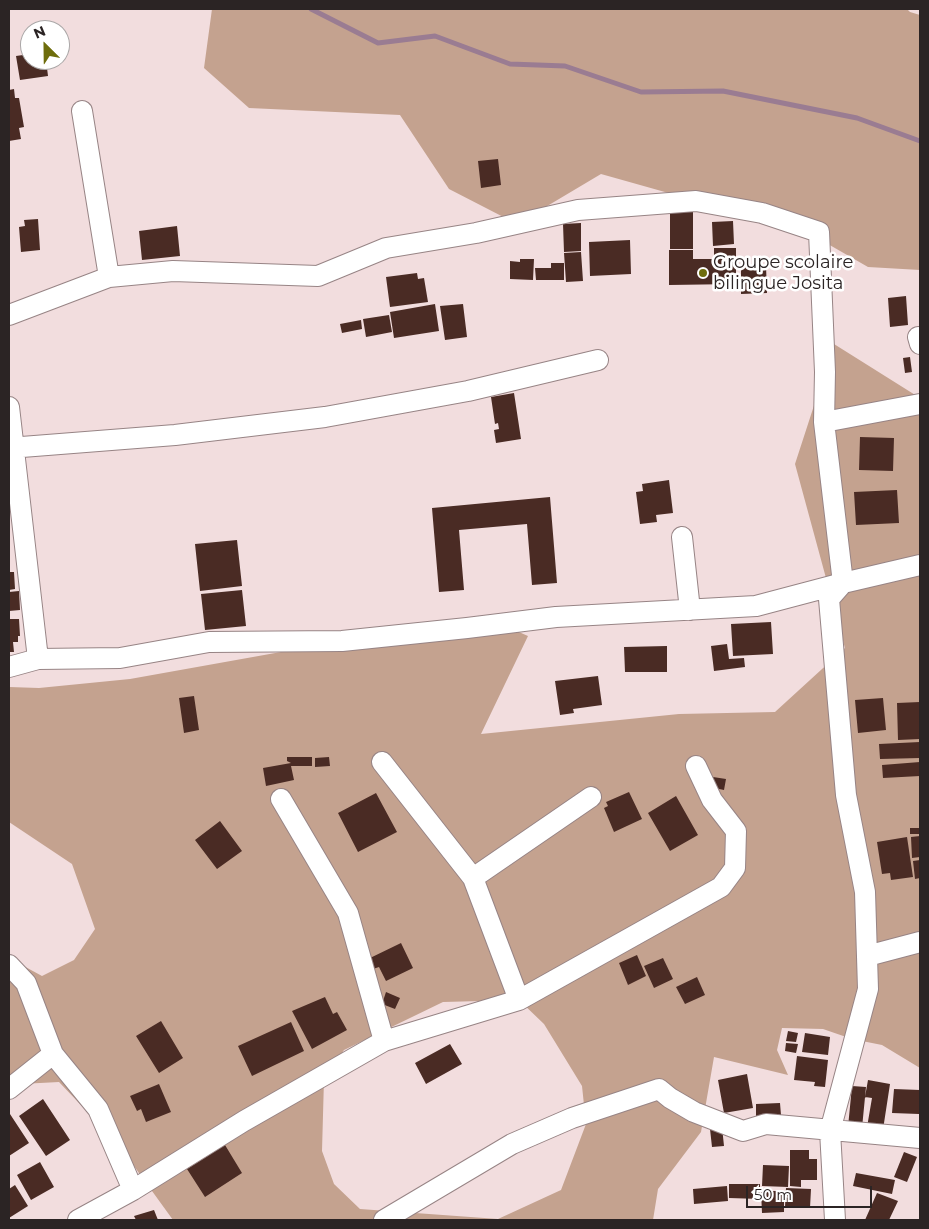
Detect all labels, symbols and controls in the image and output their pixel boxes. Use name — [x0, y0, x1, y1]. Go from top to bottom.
north arrow — [20, 20, 70, 70]
text: N — [31, 22, 48, 43]
place label: Groupe scolaire bilingue Josita — [713, 252, 853, 294]
marker: Groupe scolaire bilingue Josita — [697, 267, 709, 279]
scale bar — [749, 1176, 875, 1208]
text: 50 m — [754, 1185, 792, 1204]

